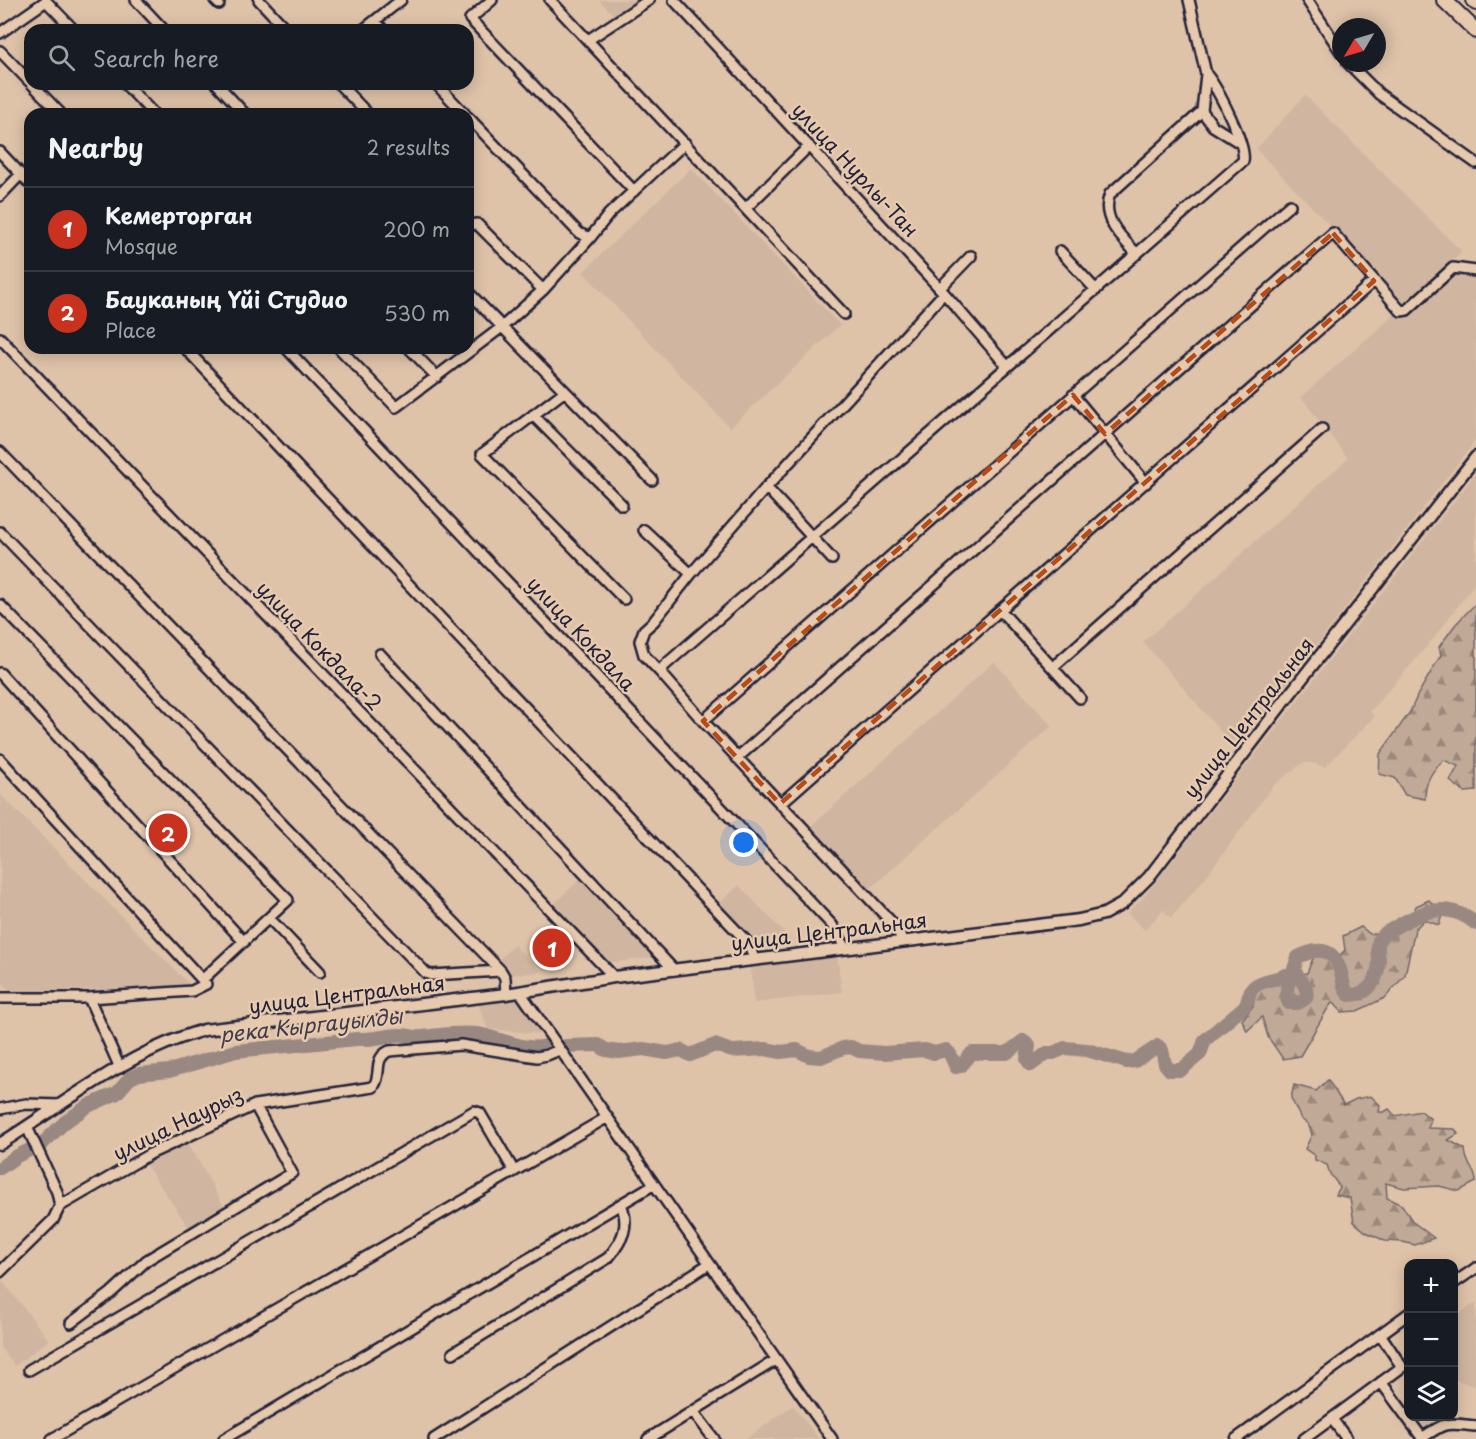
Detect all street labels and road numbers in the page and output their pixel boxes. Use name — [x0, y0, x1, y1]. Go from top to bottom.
street label: улица Нурлы-Тан — [785, 95, 926, 243]
street label: улица Кокдала — [520, 569, 643, 698]
street label: улица Кокдала-2 — [250, 574, 390, 717]
street label: улица Центральная — [1176, 631, 1321, 804]
street label: улица Центральная — [729, 904, 928, 958]
street label: улица Центральная — [247, 967, 446, 1021]
street label: улица Наурыз — [107, 1079, 248, 1168]

